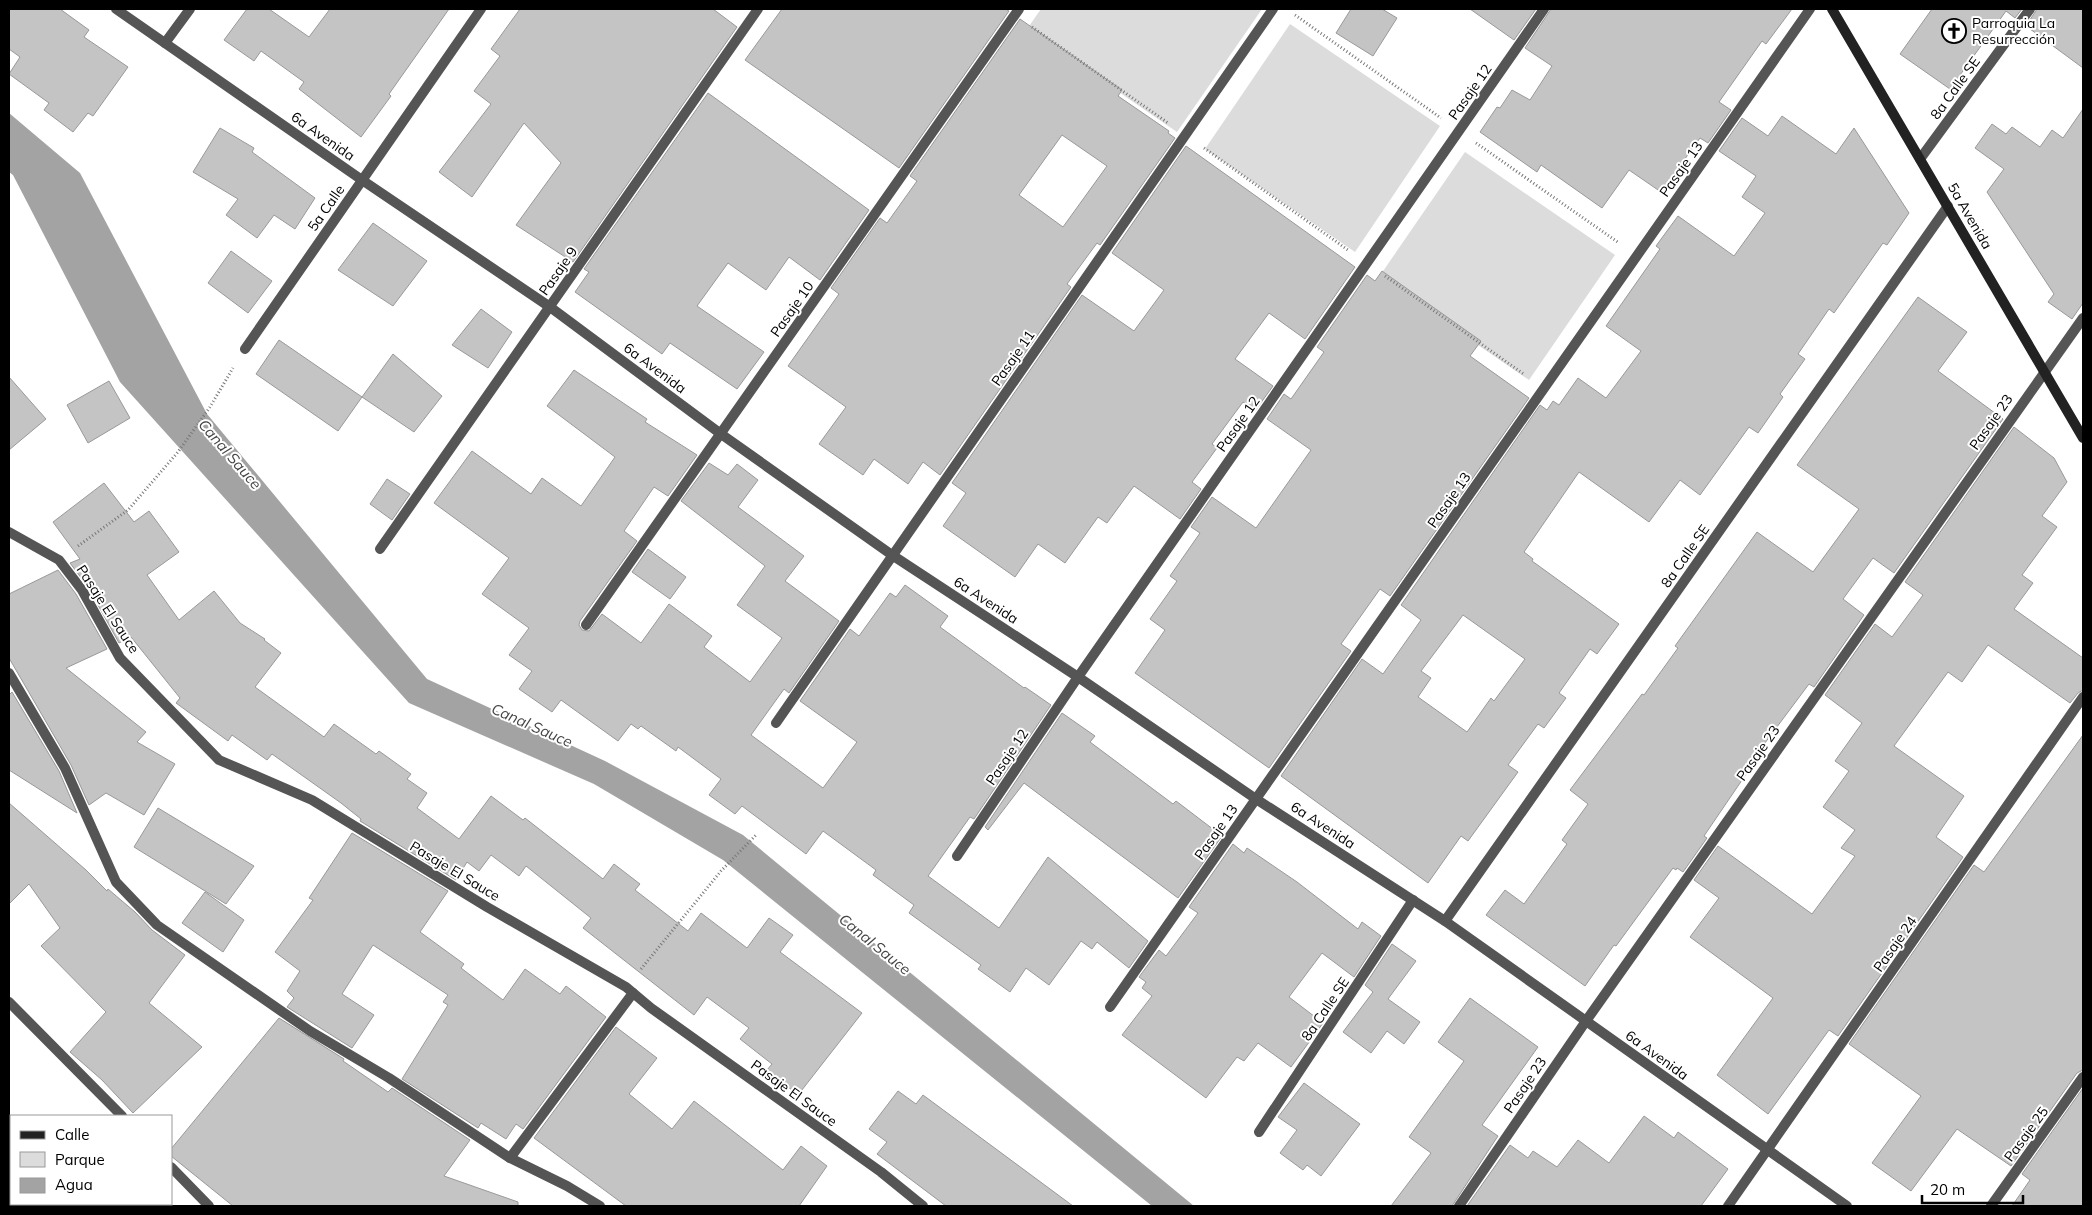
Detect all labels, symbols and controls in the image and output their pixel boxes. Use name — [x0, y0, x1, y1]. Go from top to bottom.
place label: Parroquia La Resurrección — [1972, 14, 2055, 48]
church icon: Parroquia La Resurrección — [1941, 18, 1967, 44]
street label: 8a Calle SE — [1926, 53, 1984, 123]
street label: Pasaje 12 — [1444, 61, 1496, 123]
street label: 6a Avenida — [288, 107, 358, 165]
street label: Pasaje 13 — [1655, 138, 1707, 200]
street label: 5a Avenida — [1944, 180, 1996, 252]
street label: 5a Calle — [304, 181, 348, 235]
street label: Pasaje 9 — [535, 243, 581, 299]
street label: Pasaje 10 — [766, 278, 818, 340]
street label: Pasaje 11 — [987, 327, 1039, 389]
street label: 6a Avenida — [620, 339, 690, 397]
street label: Pasaje 23 — [1965, 391, 2017, 453]
street label: Pasaje 12 — [1212, 393, 1264, 455]
water label: Canal Sauce — [194, 415, 266, 493]
street label: Pasaje 13 — [1423, 469, 1475, 531]
street label: 8a Calle SE — [1657, 521, 1713, 591]
street label: Pasaje El Sauce — [73, 561, 143, 657]
street label: 6a Avenida — [950, 572, 1022, 628]
water label: Canal Sauce — [489, 699, 575, 751]
street label: Pasaje 23 — [1732, 722, 1784, 784]
street label: Pasaje 12 — [982, 725, 1032, 789]
street label: 6a Avenida — [1287, 797, 1359, 853]
street label: Pasaje 13 — [1190, 801, 1242, 863]
street label: Pasaje El Sauce — [407, 837, 503, 905]
water label: Canal Sauce — [835, 909, 915, 979]
street label: Pasaje 24 — [1869, 912, 1921, 975]
street label: 8a Calle SE — [1297, 974, 1353, 1044]
street label: 6a Avenida — [1622, 1026, 1692, 1084]
street label: Pasaje 23 — [1500, 1053, 1550, 1117]
street label: Pasaje El Sauce — [747, 1056, 841, 1130]
street label: Pasaje 25 — [2000, 1103, 2052, 1165]
legend — [10, 1115, 172, 1205]
text: Calle — [55, 1125, 89, 1144]
text: Parque — [55, 1150, 105, 1169]
scale bar — [1922, 1172, 2023, 1204]
text: Agua — [55, 1175, 93, 1194]
text: 20 m — [1930, 1180, 1965, 1199]

